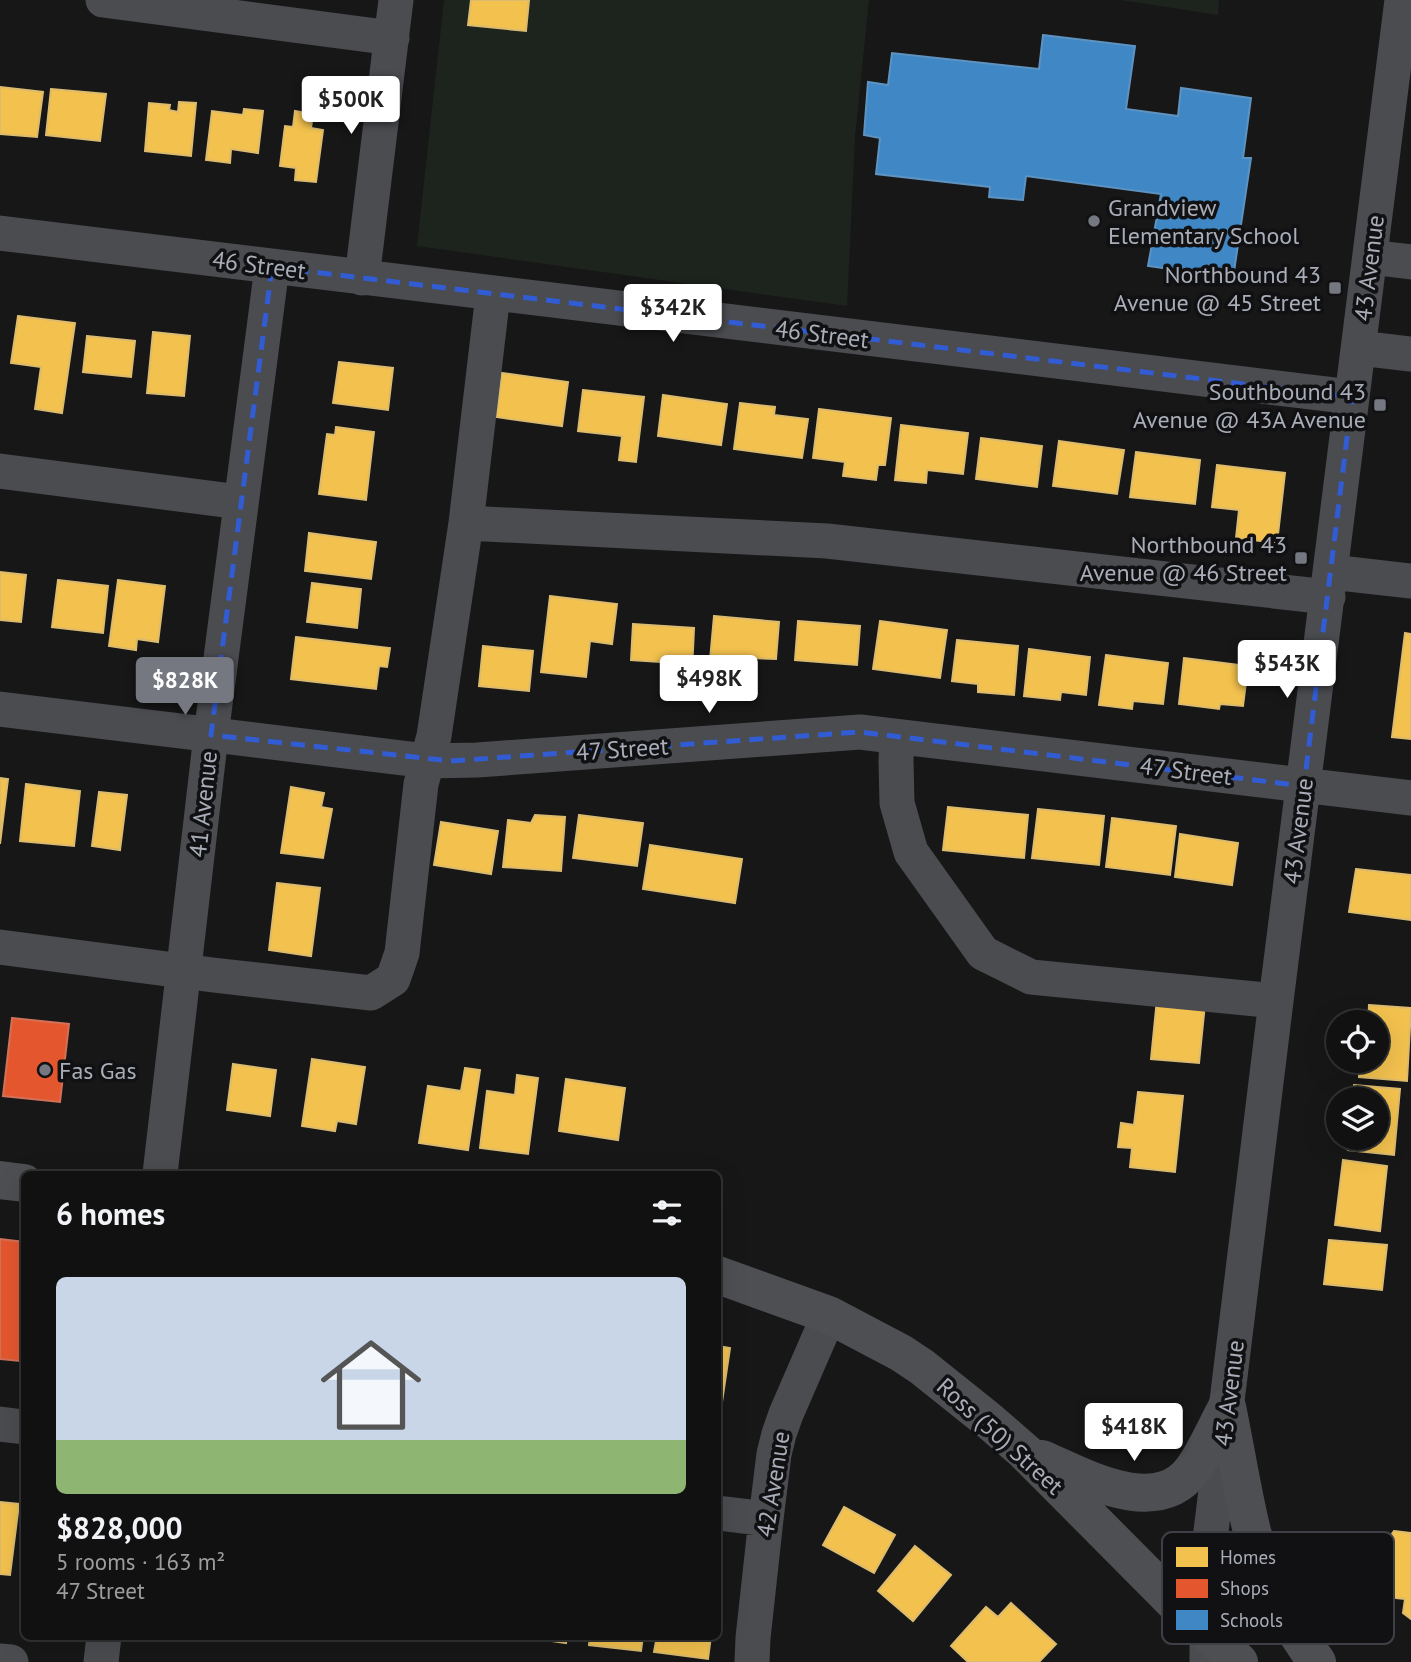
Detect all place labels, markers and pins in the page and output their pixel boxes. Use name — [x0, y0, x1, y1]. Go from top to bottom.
pin: $500K — [302, 76, 400, 136]
place label: Grandview Elementary School — [1108, 192, 1299, 251]
marker: Grandview Elementary School — [1086, 213, 1102, 229]
place label: Northbound 43 Avenue @ 45 Street — [1114, 259, 1321, 318]
marker: Northbound 43 Avenue @ 45 Street — [1327, 280, 1343, 296]
pin: $342K — [624, 284, 722, 344]
place label: Southbound 43 Avenue @ 43A Avenue — [1133, 376, 1366, 435]
marker: Southbound 43 Avenue @ 43A Avenue — [1372, 397, 1388, 413]
place label: Northbound 43 Avenue @ 46 Street — [1080, 529, 1287, 588]
marker: Northbound 43 Avenue @ 46 Street — [1293, 550, 1309, 566]
pin: $543K — [1238, 640, 1336, 700]
pin: $498K — [660, 656, 758, 715]
pin: $828K — [136, 658, 234, 717]
place label: Fas Gas — [59, 1055, 137, 1086]
marker: Fas Gas — [37, 1062, 53, 1078]
pin: $418K — [1085, 1404, 1183, 1463]

